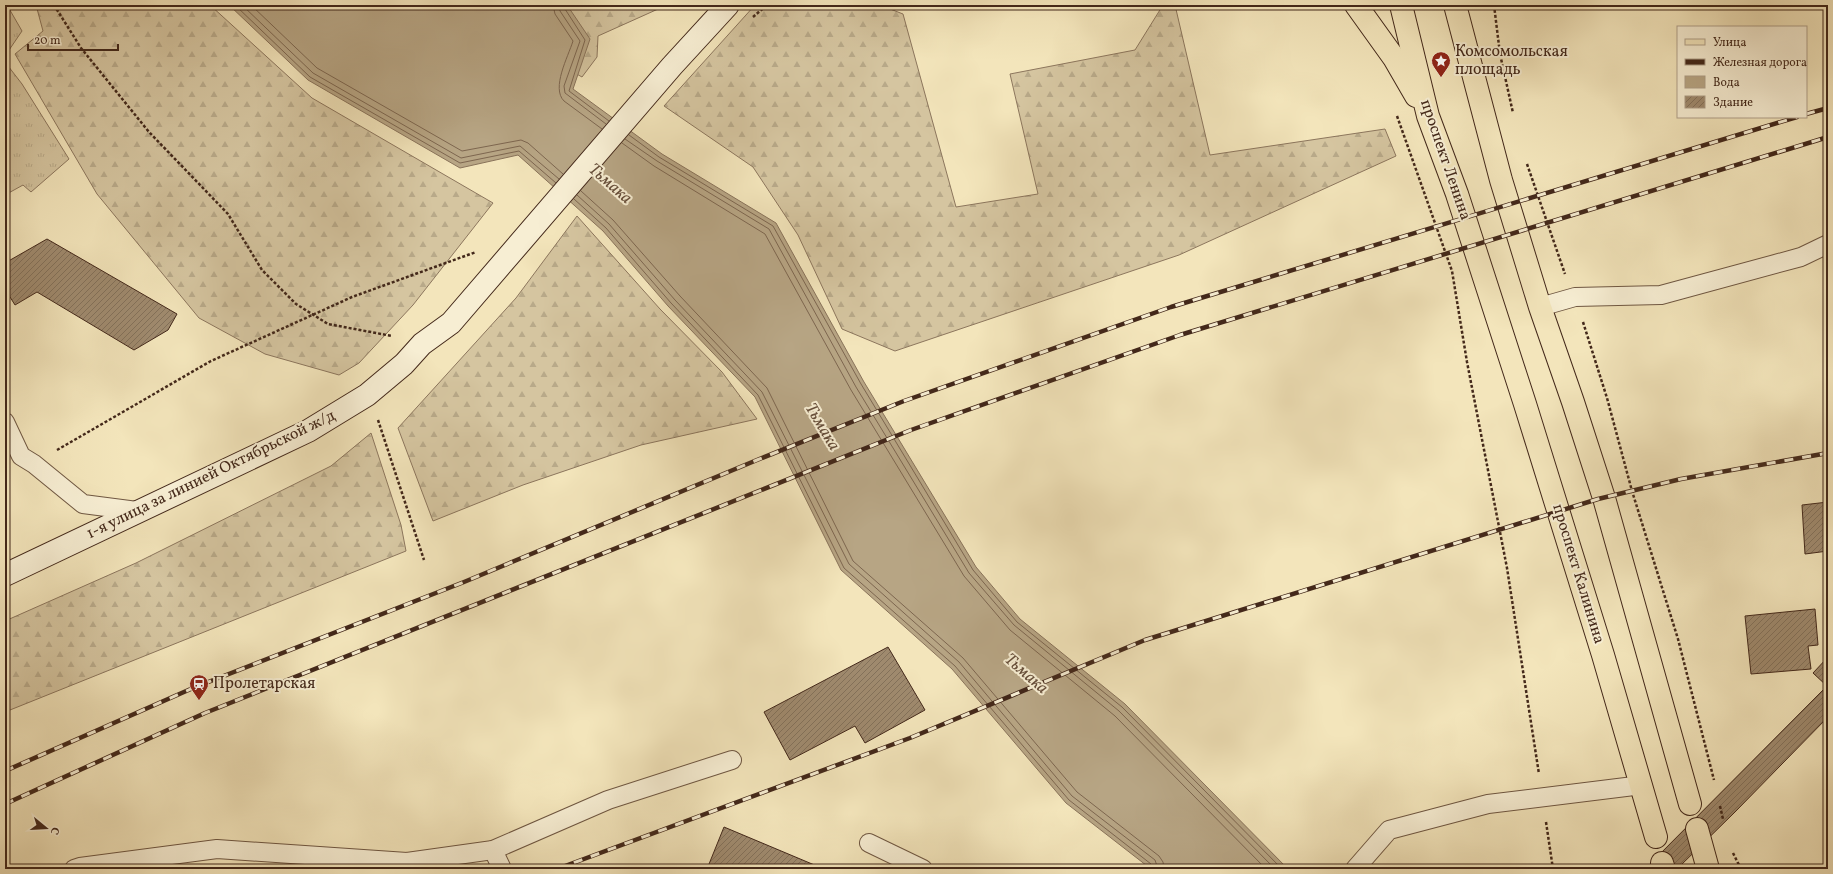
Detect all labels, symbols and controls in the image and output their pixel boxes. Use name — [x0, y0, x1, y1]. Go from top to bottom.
scale bar — [28, 26, 118, 52]
legend — [1677, 26, 1807, 118]
text: 20 m — [34, 33, 61, 49]
text: Улица — [1713, 35, 1746, 51]
place label: Комсомольская площадь — [1455, 41, 1568, 81]
place icon: Комсомольская площадь — [1430, 50, 1452, 78]
text: Железная дорога — [1713, 55, 1807, 71]
text: Вода — [1713, 75, 1740, 91]
text: Здание — [1713, 95, 1753, 111]
street label: проспект Ленина — [1414, 97, 1476, 223]
water label: Тьмака — [583, 158, 637, 210]
water label: Тьмака — [799, 399, 845, 455]
street label: 1-я улица за линией Октябрьской ж/д — [83, 405, 339, 545]
street label: проспект Калинина — [1546, 501, 1610, 647]
water label: Тьмака — [999, 648, 1053, 700]
station icon: Пролетарская — [188, 673, 210, 701]
place label: Пролетарская — [213, 673, 315, 695]
north arrow — [26, 808, 66, 848]
text: С — [46, 825, 62, 836]

